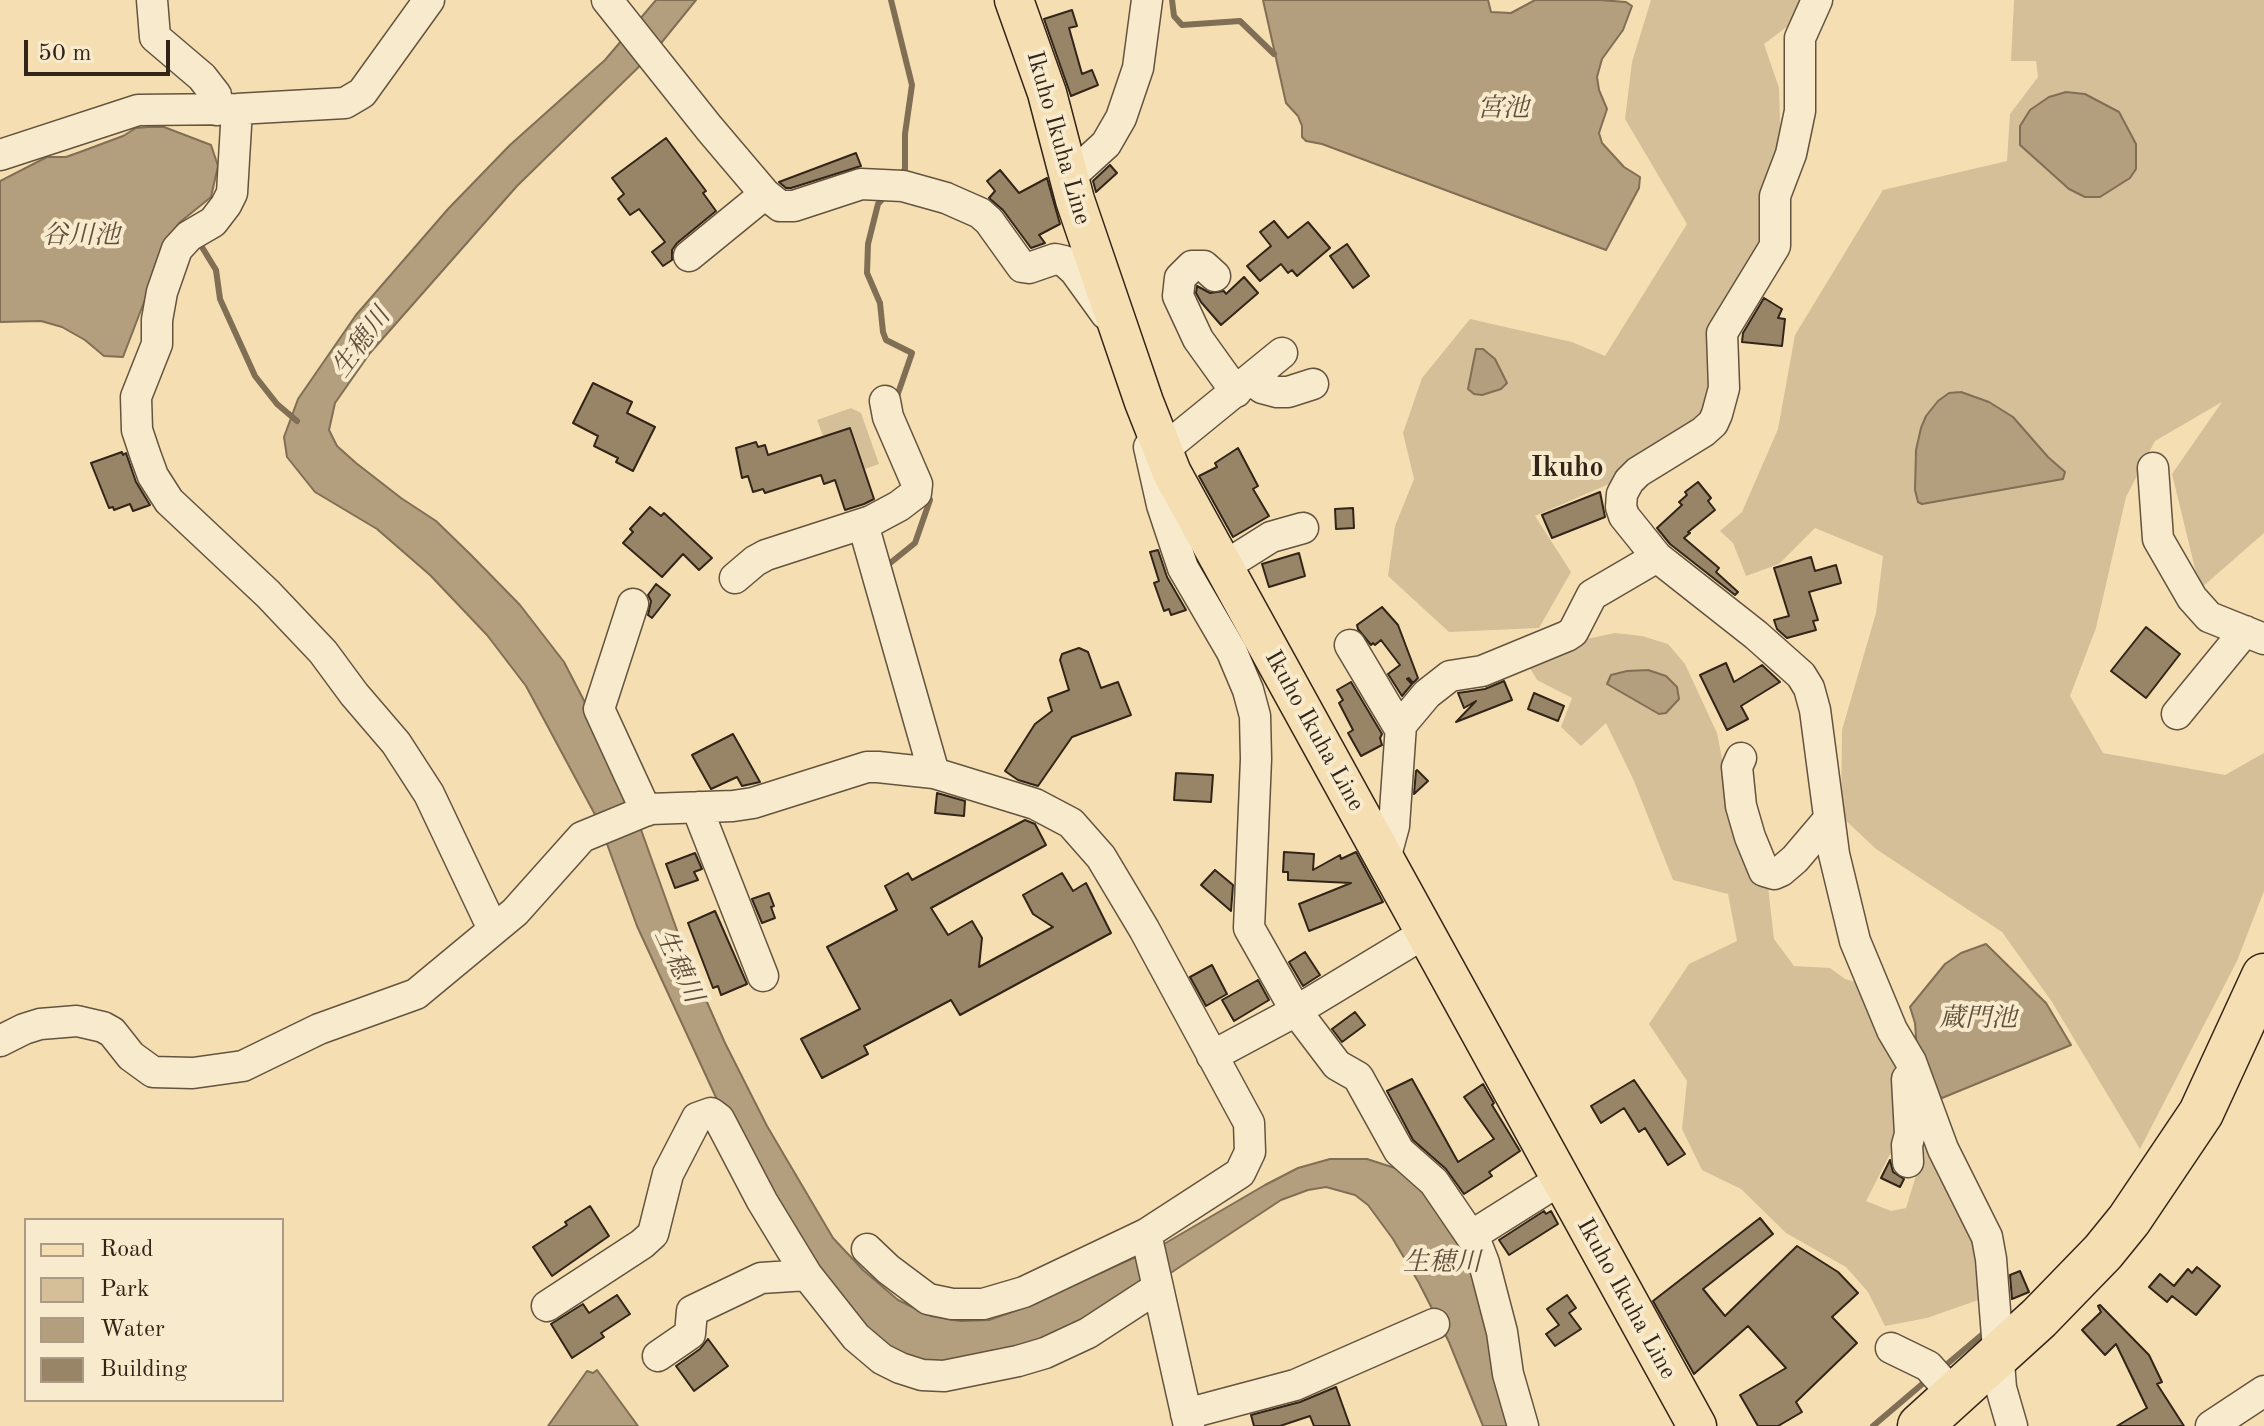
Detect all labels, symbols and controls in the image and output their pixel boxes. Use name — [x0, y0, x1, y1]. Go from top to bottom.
scale bar — [28, 24, 174, 74]
text: 50 m — [38, 42, 92, 66]
street label: Ikuho Ikuha Line — [1019, 48, 1097, 228]
water label: 宮池 — [1477, 93, 1529, 125]
water label: 谷川池 — [42, 220, 120, 252]
water label: 生穂川 — [326, 302, 398, 384]
district label: Ikuho — [1530, 452, 1604, 486]
street label: Ikuho Ikuha Line — [1258, 646, 1370, 816]
water label: 生穂川 — [647, 924, 709, 1008]
water label: 蔵門池 — [1939, 1003, 2017, 1035]
street label: Ikuho Ikuha Line — [1570, 1214, 1682, 1384]
legend — [24, 1218, 284, 1402]
text: Road — [100, 1238, 153, 1262]
water label: 生穂川 — [1403, 1247, 1481, 1279]
text: Park — [100, 1278, 149, 1302]
text: Water — [100, 1318, 165, 1342]
text: Building — [100, 1358, 187, 1382]

